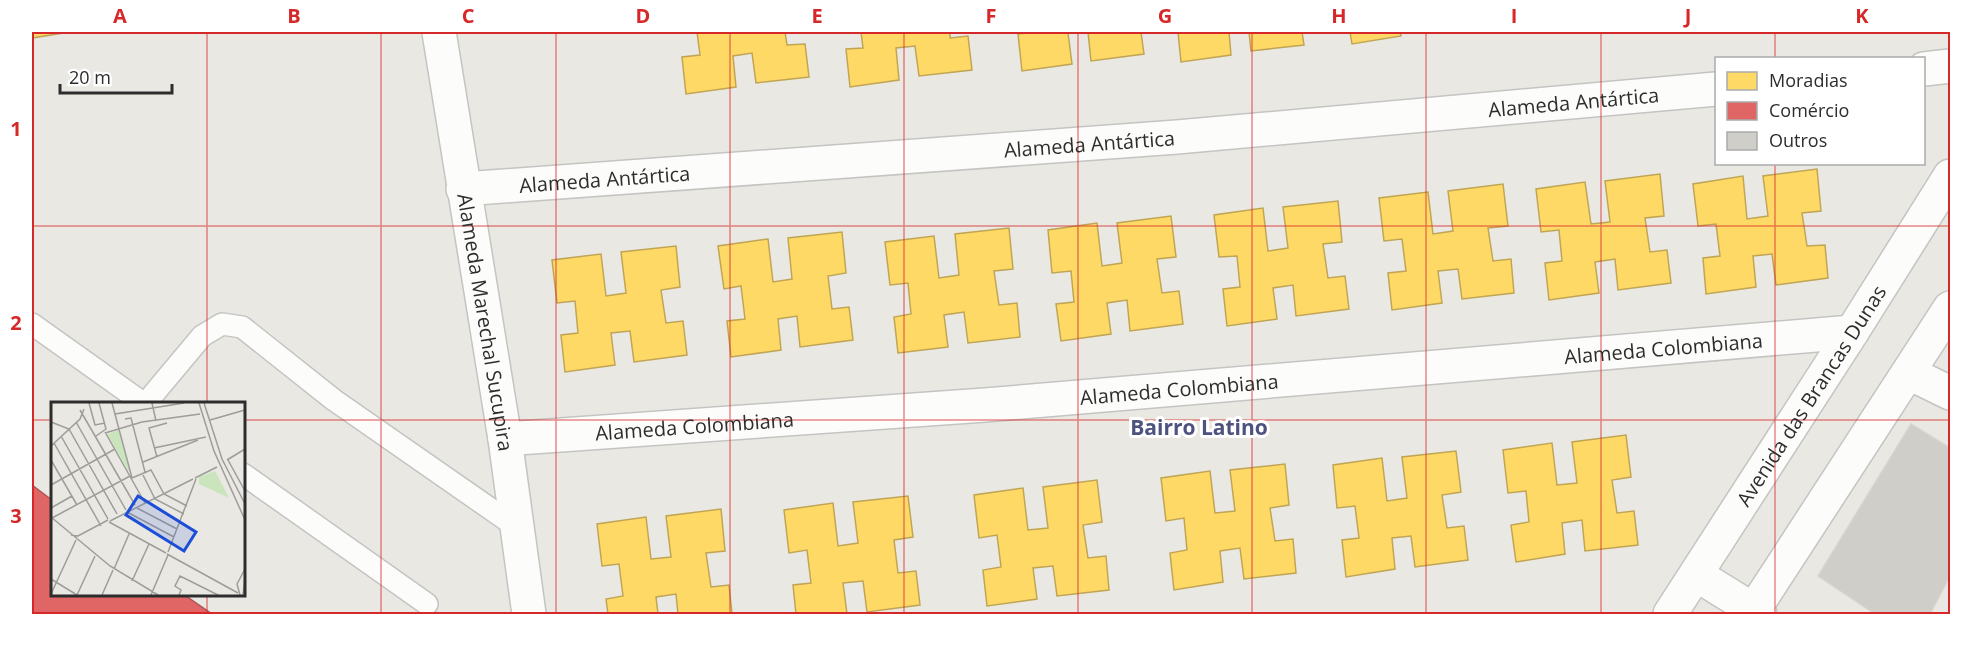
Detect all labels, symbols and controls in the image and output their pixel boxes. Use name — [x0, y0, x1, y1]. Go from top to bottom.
text: A — [113, 2, 127, 29]
text: B — [287, 2, 301, 29]
text: C — [462, 2, 475, 29]
text: D — [636, 2, 650, 29]
text: E — [811, 2, 823, 29]
text: F — [986, 2, 996, 29]
text: G — [1158, 2, 1172, 29]
text: H — [1331, 2, 1347, 29]
text: I — [1511, 2, 1517, 29]
text: J — [1683, 2, 1691, 29]
text: K — [1855, 2, 1869, 29]
scale bar — [60, 57, 172, 95]
legend — [1715, 57, 1925, 165]
text: 20 m — [69, 65, 111, 89]
text: Moradias — [1769, 68, 1848, 92]
street label: Alameda Antártica — [1487, 81, 1660, 123]
text: Comércio — [1769, 98, 1849, 122]
text: 1 — [10, 115, 22, 142]
street label: Alameda Antártica — [1003, 124, 1176, 163]
text: Outros — [1769, 128, 1827, 152]
street label: Alameda Antártica — [518, 159, 691, 198]
street label: Alameda Marechal Sucupira — [452, 191, 520, 453]
street label: Avenida das Brancas Dunas — [1730, 280, 1892, 511]
text: 2 — [10, 309, 22, 336]
street label: Alameda Colombiana — [1563, 326, 1764, 370]
street label: Alameda Colombiana — [1079, 367, 1280, 410]
inset map — [51, 402, 244, 595]
street label: Alameda Colombiana — [594, 405, 795, 446]
district label: Bairro Latino — [1130, 413, 1268, 441]
text: 3 — [10, 502, 22, 529]

